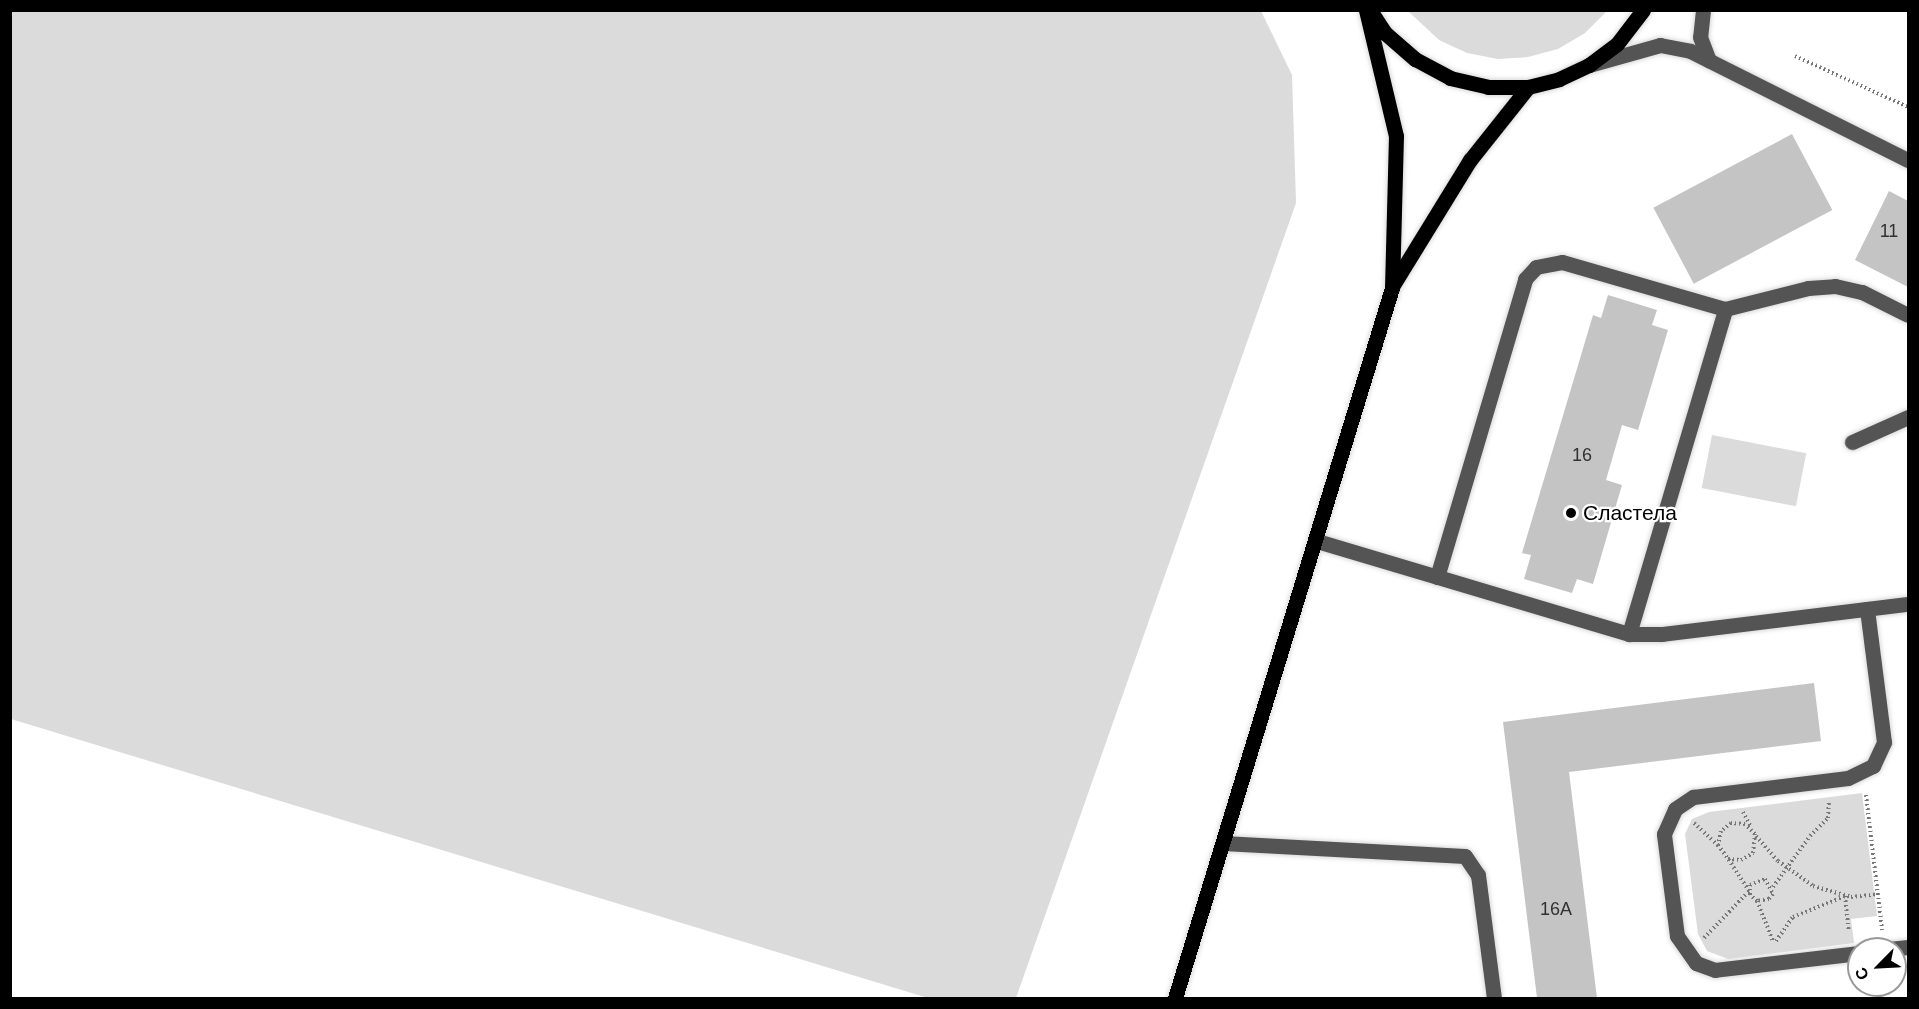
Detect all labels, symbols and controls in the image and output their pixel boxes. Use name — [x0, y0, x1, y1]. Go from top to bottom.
house number: 11 — [1880, 220, 1898, 242]
house number: 16 — [1572, 444, 1592, 466]
place label: Сластела — [1583, 500, 1677, 526]
marker: Сластела — [1564, 506, 1578, 520]
house number: 16А — [1540, 898, 1572, 920]
north arrow — [1847, 937, 1907, 997]
text: С — [1852, 965, 1872, 982]

